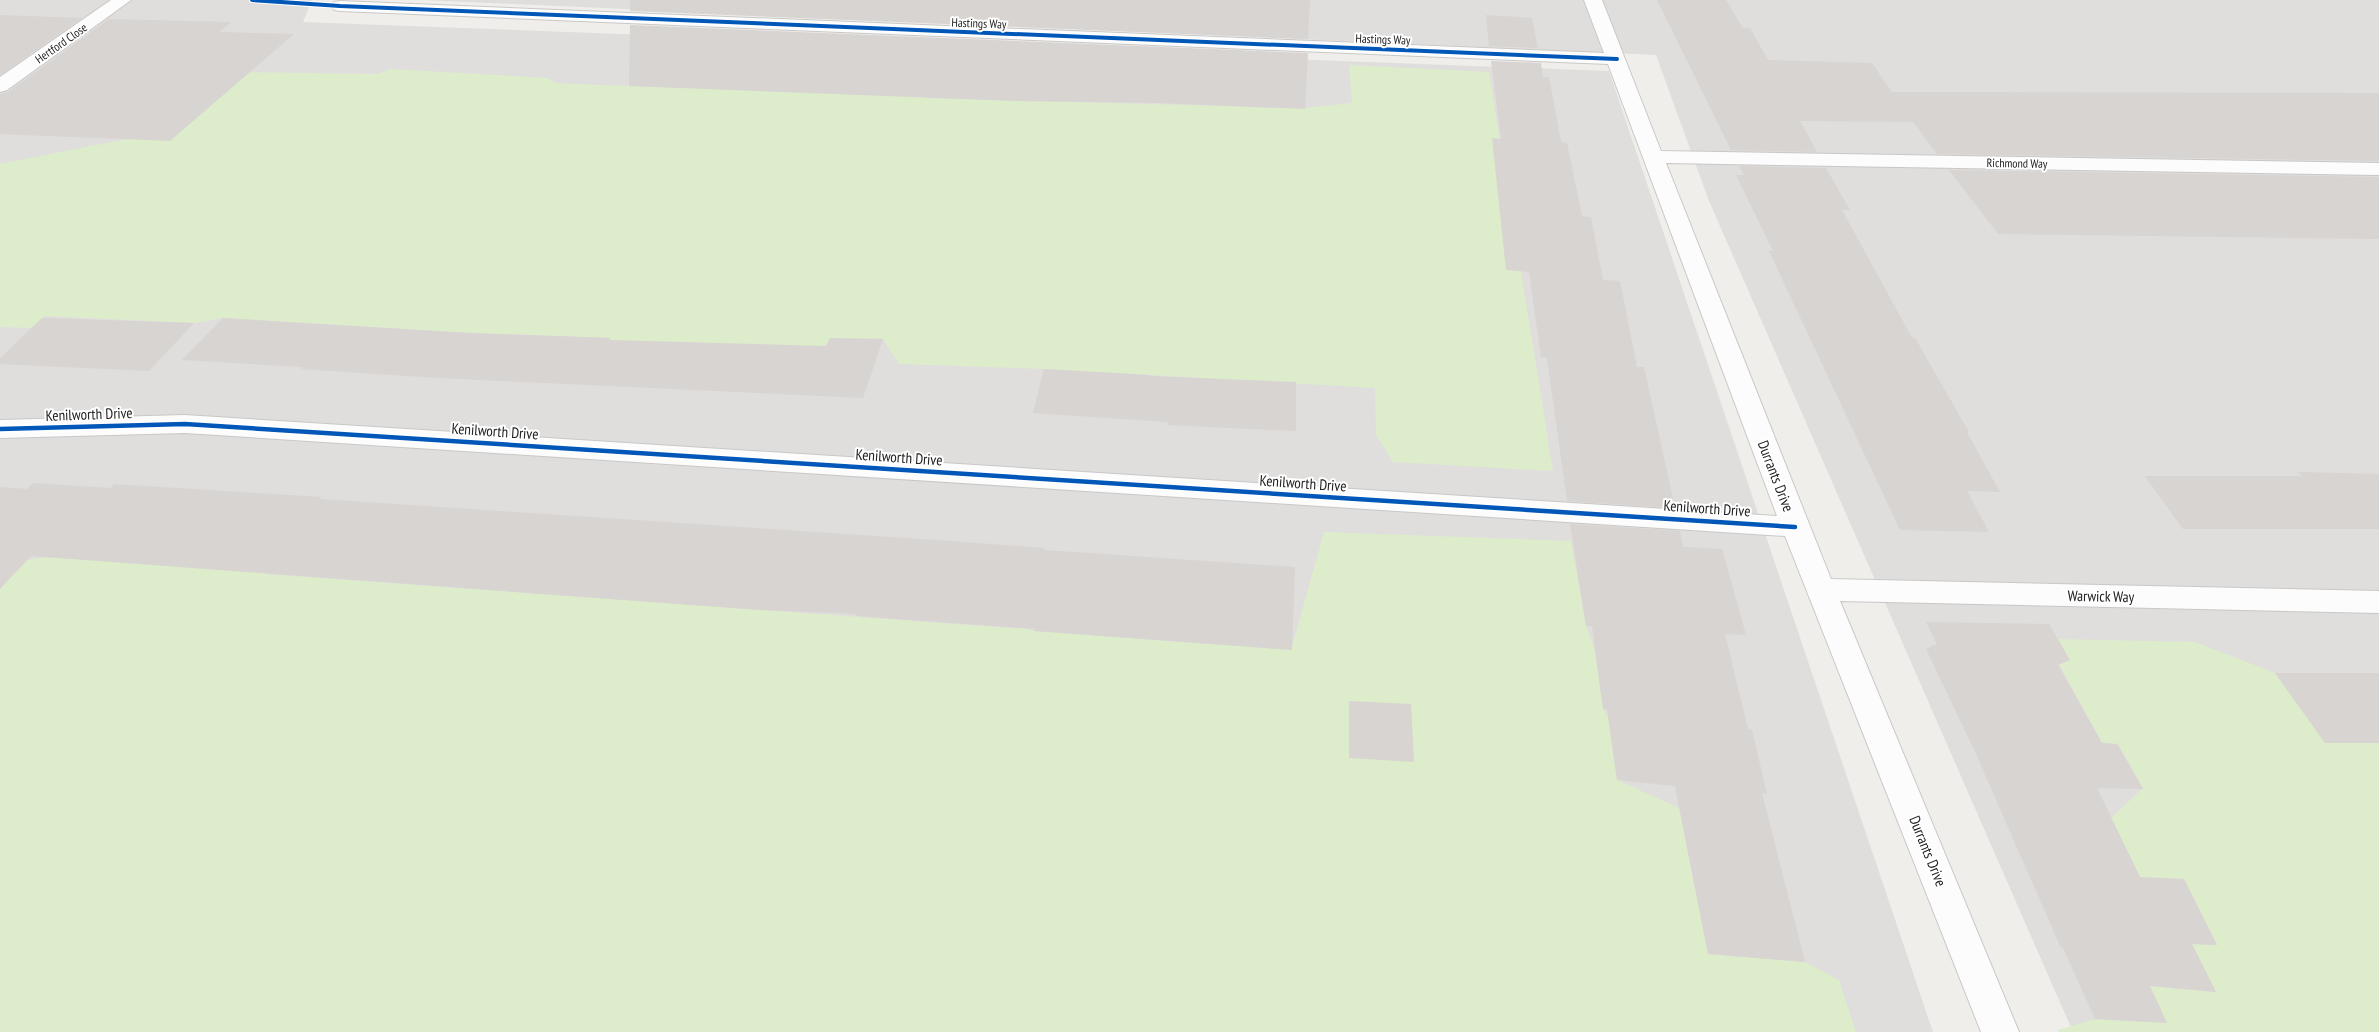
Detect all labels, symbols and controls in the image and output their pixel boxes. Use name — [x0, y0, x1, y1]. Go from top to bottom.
street label: Hastings Way — [951, 15, 1007, 31]
street label: Hertford Close — [32, 20, 90, 66]
street label: Hastings Way — [1355, 31, 1411, 47]
street label: Richmond Way — [1987, 155, 2048, 171]
street label: Kenilworth Drive — [45, 403, 133, 425]
street label: Kenilworth Drive — [451, 418, 539, 444]
street label: Durrants Drive — [1754, 438, 1798, 514]
street label: Kenilworth Drive — [855, 444, 943, 470]
street label: Kenilworth Drive — [1259, 470, 1347, 496]
street label: Kenilworth Drive — [1663, 495, 1751, 521]
street label: Warwick Way — [2067, 586, 2135, 606]
street label: Durrants Drive — [1905, 813, 1951, 889]

